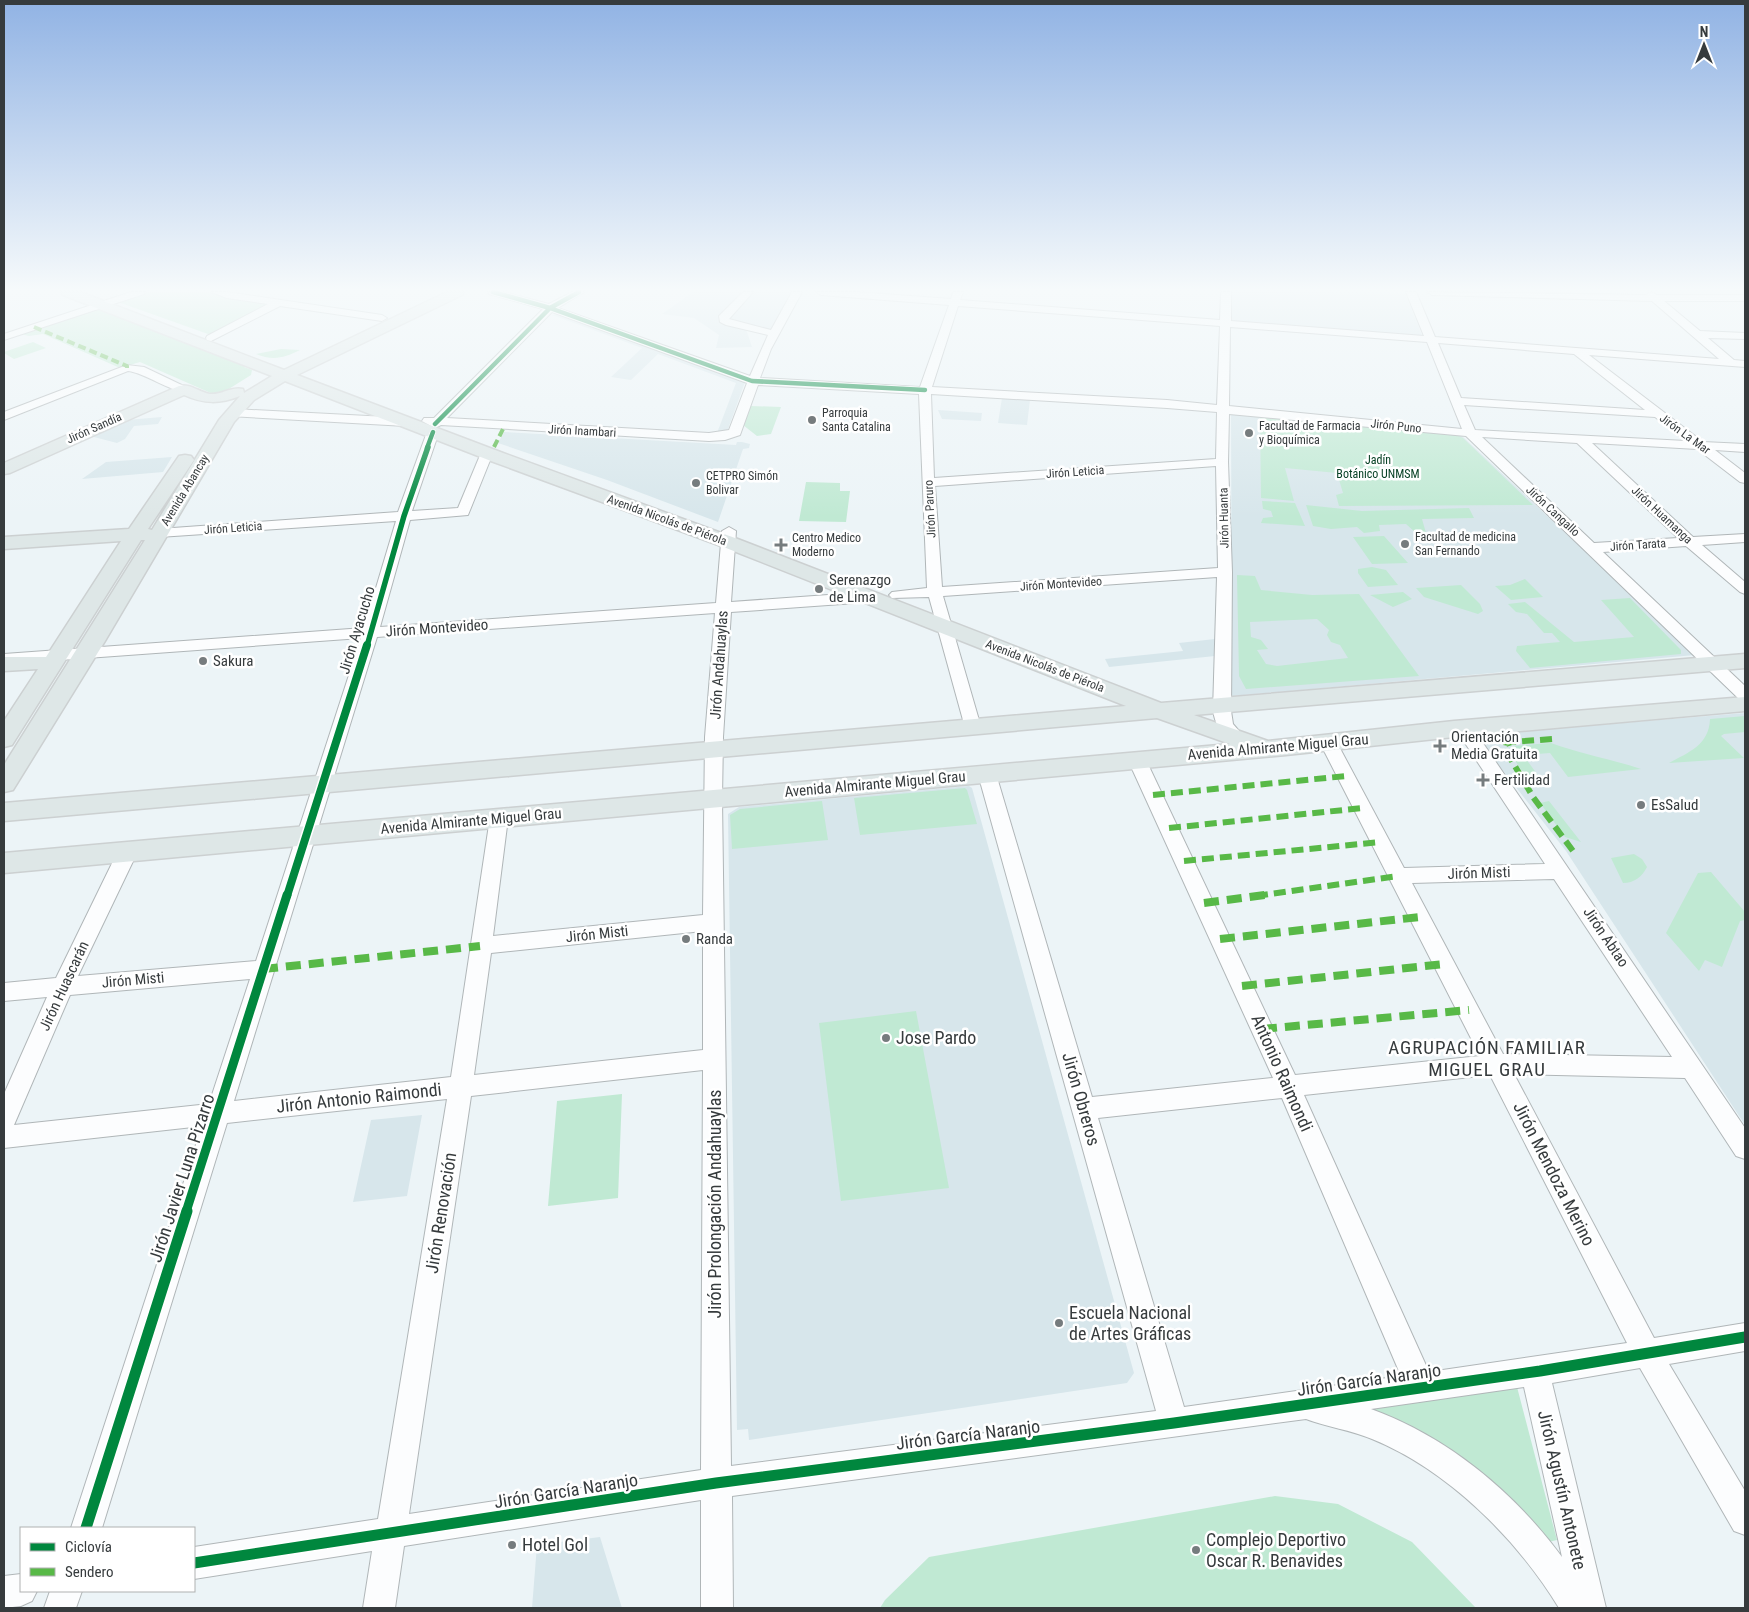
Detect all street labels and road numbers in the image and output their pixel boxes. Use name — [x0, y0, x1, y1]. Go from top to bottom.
street label: Jirón Sandía — [64, 410, 124, 446]
street label: Jirón La Mar — [1657, 411, 1713, 457]
street label: Jirón Puno — [1370, 416, 1422, 436]
street label: Jirón Inambari — [548, 422, 616, 440]
street label: Avenida Abancay — [158, 452, 212, 528]
street label: Jirón Leticia — [1045, 463, 1105, 481]
street label: Jirón Paruro — [921, 480, 939, 538]
street label: Jirón Cangallo — [1523, 483, 1583, 539]
street label: Jirón Huamanga — [1629, 483, 1695, 547]
street label: Jirón Huanta — [1216, 487, 1232, 549]
street label: Avenida Nicolás de Piérola — [605, 492, 729, 548]
street label: Jirón Leticia — [203, 519, 263, 537]
street label: Jirón Tarata — [1609, 536, 1667, 554]
street label: Jirón Montevideo — [1020, 574, 1102, 594]
street label: Jirón Ayacucho — [335, 584, 379, 676]
street label: Jirón Andahuaylas — [706, 610, 732, 720]
street label: Jirón Montevideo — [385, 615, 489, 641]
street label: Avenida Nicolás de Piérola — [984, 637, 1107, 695]
street label: Avenida Almirante Miguel Grau — [1187, 730, 1369, 764]
street label: Avenida Almirante Miguel Grau — [784, 767, 966, 801]
street label: Avenida Almirante Miguel Grau — [380, 804, 562, 838]
street label: Jirón Misti — [1447, 863, 1511, 883]
street label: Jirón Abtao — [1579, 904, 1633, 970]
street label: Jirón Misti — [565, 922, 629, 946]
street label: Jirón Huascarán — [35, 938, 93, 1034]
street label: Jirón Misti — [101, 968, 165, 992]
street label: Antonio Raimondi — [1247, 1011, 1318, 1135]
street label: Jirón Obreros — [1058, 1050, 1105, 1148]
street label: Jirón Antonio Raimondi — [275, 1078, 443, 1117]
street label: Jirón Prolongación Andahuaylas — [704, 1089, 725, 1319]
street label: Jirón Javier Luna Pizarro — [144, 1091, 219, 1265]
street label: Jirón Mendoza Merino — [1509, 1098, 1600, 1249]
street label: Jirón Renovación — [421, 1151, 460, 1275]
street label: Jirón García Naranjo — [1296, 1359, 1442, 1400]
street label: Jirón Agustín Antonete — [1534, 1408, 1591, 1572]
street label: Jirón García Naranjo — [895, 1415, 1041, 1454]
street label: Jirón García Naranjo — [493, 1469, 639, 1512]

